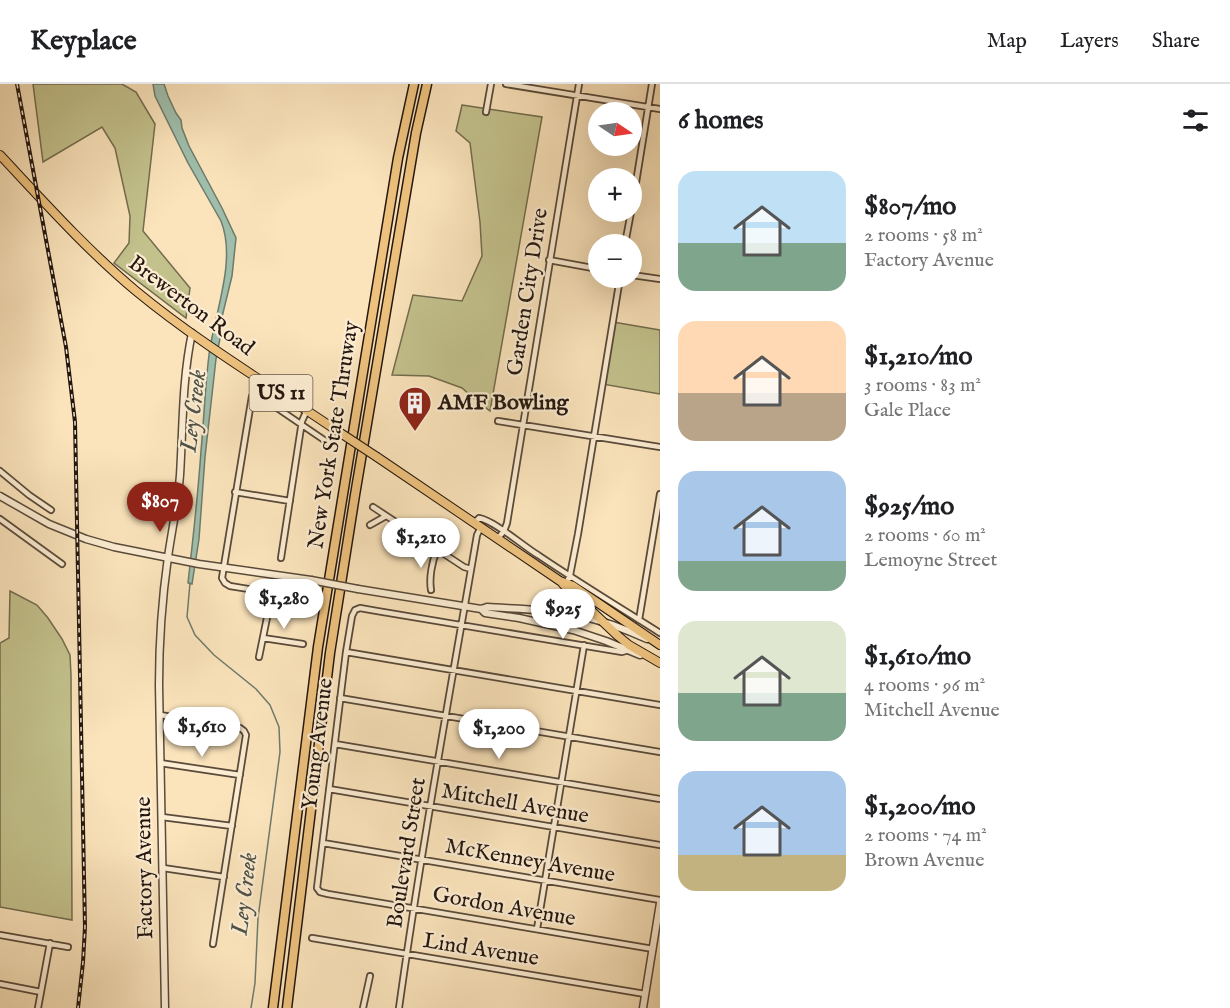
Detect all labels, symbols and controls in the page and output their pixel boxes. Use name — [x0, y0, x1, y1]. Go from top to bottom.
text: Keyplace — [30, 24, 137, 59]
text: Map — [987, 28, 1027, 55]
text: Layers — [1060, 28, 1119, 55]
text: Share — [1152, 28, 1200, 55]
north arrow — [588, 102, 642, 156]
map controls — [588, 102, 642, 288]
text: 6 homes — [678, 104, 763, 137]
icon: filters — [1179, 104, 1212, 137]
button: + — [588, 168, 642, 222]
text: $807/mo — [864, 190, 956, 223]
icon: home — [726, 195, 798, 267]
street label: Garden City Drive — [501, 206, 555, 378]
text: 2 rooms · 58 m² — [864, 223, 983, 248]
button: − — [588, 234, 642, 288]
text: Factory Avenue — [864, 248, 994, 273]
street label: Brewerton Road — [122, 249, 260, 363]
street label: New York State Thruway — [302, 319, 366, 551]
text: $1,210/mo — [864, 340, 972, 373]
icon: home — [726, 345, 798, 417]
water label: Ley Creek — [173, 368, 214, 455]
text: 3 rooms · 83 m² — [864, 373, 981, 398]
road number: US 11 — [250, 375, 312, 411]
building icon: AMF Bowling — [397, 385, 433, 432]
place label: AMF Bowling — [437, 389, 569, 417]
text: Gale Place — [864, 398, 951, 423]
pin: $807 — [124, 482, 196, 533]
text: $807 — [141, 489, 179, 514]
text: $925/mo — [864, 490, 954, 523]
icon: home — [726, 495, 798, 567]
pin: $1,210 — [372, 518, 470, 569]
text: 2 rooms · 60 m² — [864, 523, 986, 548]
text: $1,210 — [396, 525, 446, 550]
text: Lemoyne Street — [864, 548, 997, 573]
pin: $1,280 — [235, 579, 333, 630]
text: $1,280 — [259, 586, 309, 611]
pin: $925 — [527, 589, 599, 640]
text: $925 — [545, 596, 581, 621]
text: $1,610/mo — [864, 640, 971, 673]
icon: home — [726, 645, 798, 717]
text: 4 rooms · 96 m² — [864, 673, 985, 698]
street label: Young Avenue — [296, 677, 340, 811]
text: Mitchell Avenue — [864, 698, 1000, 723]
pin: $1,610 — [153, 707, 251, 758]
pin: $1,200 — [450, 709, 548, 760]
text: $1,610 — [177, 714, 227, 739]
text: $1,200 — [473, 716, 525, 741]
street label: Boulevard Street — [381, 775, 433, 930]
street label: Mitchell Avenue — [439, 777, 591, 831]
text: $1,200/mo — [864, 790, 976, 823]
icon: home — [726, 795, 798, 867]
street label: Factory Avenue — [130, 796, 160, 940]
text: 2 rooms · 74 m² — [864, 823, 987, 848]
street label: McKenney Avenue — [443, 832, 617, 890]
text: Brown Avenue — [864, 848, 984, 873]
water label: Ley Creek — [224, 851, 265, 938]
street label: Gordon Avenue — [430, 881, 578, 933]
street label: Lind Avenue — [421, 927, 541, 973]

